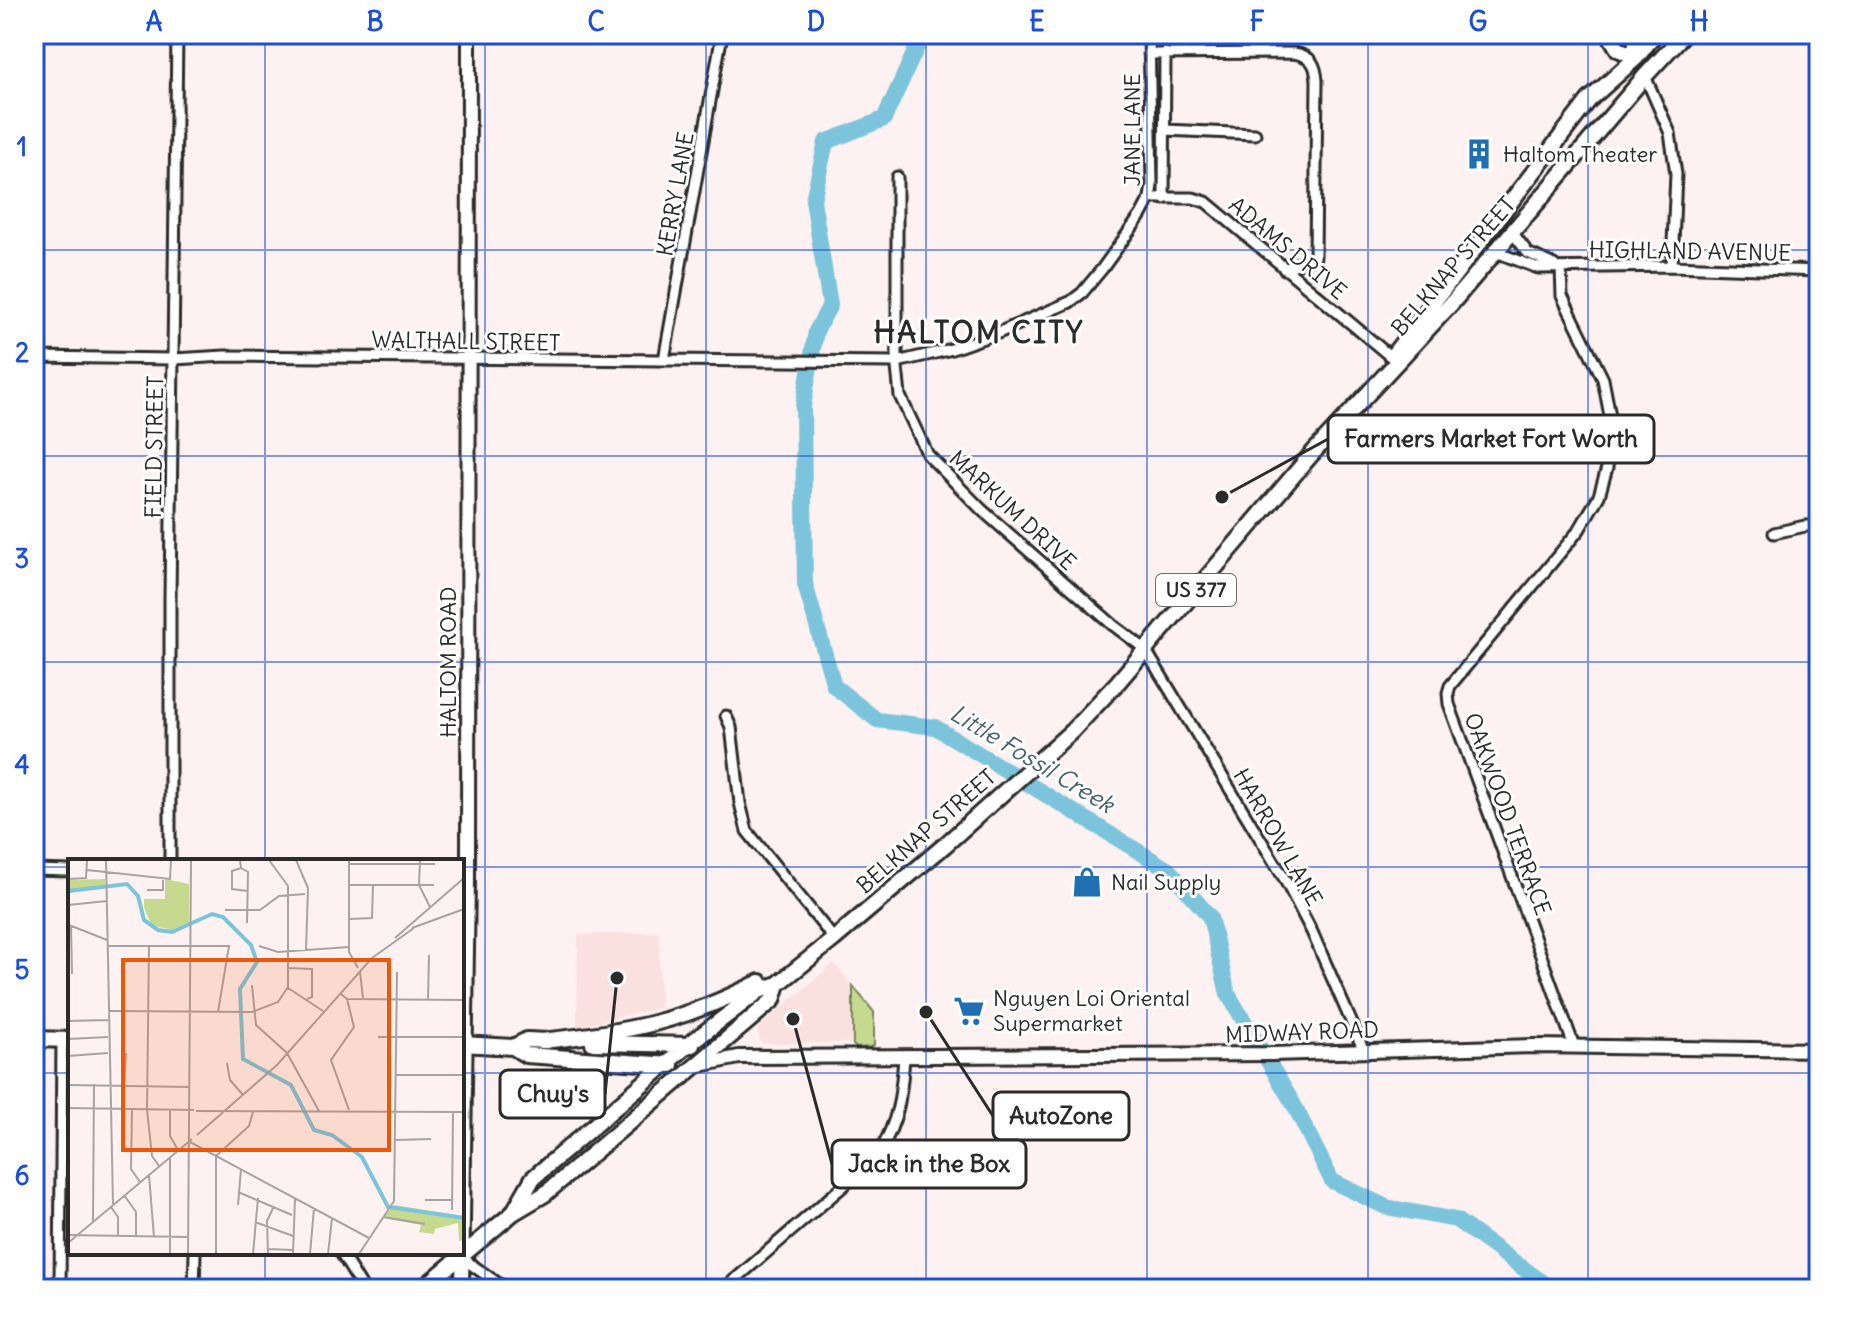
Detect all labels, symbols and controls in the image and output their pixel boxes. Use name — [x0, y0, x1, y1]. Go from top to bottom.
text: A — [146, 5, 163, 38]
text: B — [366, 5, 384, 38]
text: C — [587, 5, 605, 38]
text: D — [807, 5, 825, 38]
text: E — [1029, 5, 1045, 38]
text: F — [1250, 5, 1265, 38]
text: G — [1469, 5, 1488, 38]
text: H — [1690, 5, 1708, 38]
street label: JANE LANE — [1118, 73, 1146, 187]
text: 1 — [17, 130, 27, 163]
street label: KERRY LANE — [650, 130, 700, 258]
building icon: Haltom Theater — [1462, 137, 1496, 171]
place label: Haltom Theater — [1503, 140, 1657, 168]
street label: ADAMS DRIVE — [1223, 191, 1353, 305]
street label: BELKNAP STREET — [1385, 191, 1521, 341]
street label: HIGHLAND AVENUE — [1589, 235, 1791, 267]
district label: HALTOM CITY — [874, 313, 1084, 351]
street label: WALTHALL STREET — [371, 325, 561, 357]
text: 2 — [15, 336, 29, 369]
street label: FIELD STREET — [139, 375, 169, 519]
callout: Farmers Market Fort Worth — [1328, 415, 1654, 463]
text: Farmers Market Fort Worth — [1344, 423, 1638, 453]
street label: MARKUM DRIVE — [944, 444, 1082, 576]
text: 3 — [15, 542, 29, 575]
road number: US 377 — [1156, 574, 1236, 606]
street label: HALTOM ROAD — [434, 586, 462, 738]
water label: Little Fossil Creek — [945, 697, 1121, 820]
street label: OAKWOOD TERRACE — [1458, 709, 1558, 919]
text: 4 — [14, 748, 30, 781]
street label: BELKNAP STREET — [851, 763, 1001, 899]
street label: HARROW LANE — [1227, 763, 1329, 911]
inset map — [68, 859, 464, 1255]
shop icon: Nail Supply — [1070, 865, 1104, 899]
place label: Nail Supply — [1111, 868, 1221, 896]
text: 5 — [15, 953, 30, 986]
place label: Nguyen Loi Oriental Supermarket — [993, 984, 1190, 1037]
supermarket icon: Nguyen Loi Oriental Supermarket — [952, 994, 986, 1028]
street label: MIDWAY ROAD — [1225, 1015, 1379, 1049]
callout: Chuy's — [500, 1070, 605, 1118]
text: Chuy's — [517, 1078, 589, 1108]
callout: AutoZone — [993, 1092, 1129, 1140]
text: AutoZone — [1009, 1100, 1113, 1130]
callout: Jack in the Box — [832, 1140, 1026, 1188]
text: Jack in the Box — [848, 1148, 1010, 1178]
text: 6 — [14, 1159, 30, 1192]

